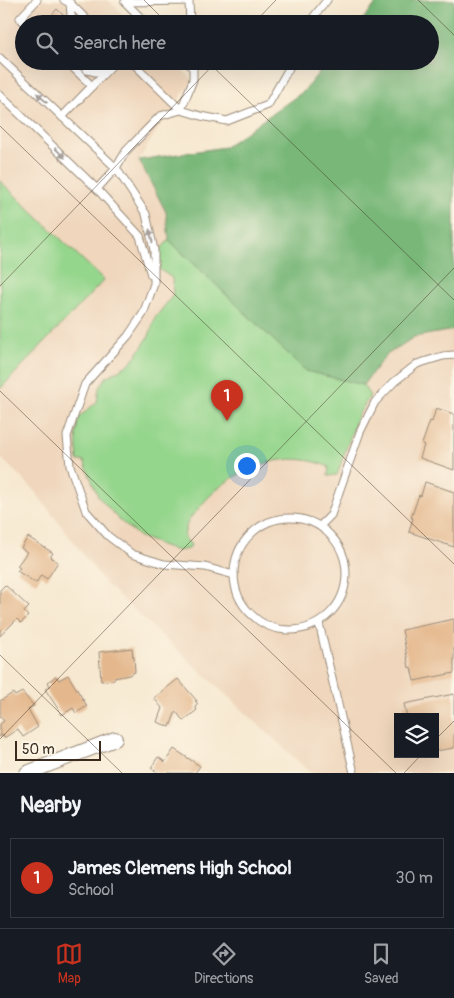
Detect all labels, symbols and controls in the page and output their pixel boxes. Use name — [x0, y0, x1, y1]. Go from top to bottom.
search box — [15, 15, 439, 70]
icon: search — [33, 29, 61, 57]
text: Search here — [73, 31, 166, 55]
one-way arrow — [36, 92, 48, 104]
one-way arrow — [54, 147, 66, 159]
one-way arrow — [147, 228, 155, 244]
pin: 1 — [211, 380, 243, 421]
your location — [234, 453, 260, 479]
map controls — [394, 713, 439, 758]
button: layers — [394, 713, 439, 758]
scale bar — [15, 738, 101, 761]
text: 50 m — [22, 741, 55, 758]
text: Nearby — [20, 792, 81, 819]
text: James Clemens High School — [68, 856, 292, 880]
text: 1 — [34, 868, 40, 888]
text: 30 m — [395, 868, 433, 888]
text: School — [68, 880, 114, 900]
tab: Map — [55, 940, 83, 987]
tab: Directions — [194, 940, 253, 987]
tab: Saved — [364, 940, 399, 987]

